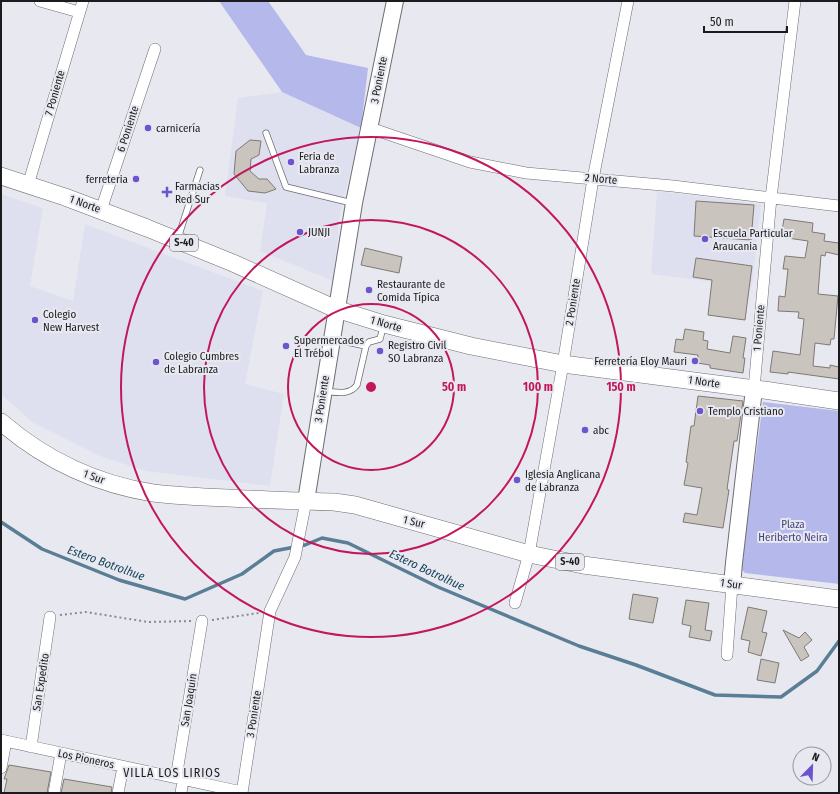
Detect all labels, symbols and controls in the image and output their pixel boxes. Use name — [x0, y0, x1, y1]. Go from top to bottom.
scale bar — [704, 8, 787, 34]
text: 50 m — [710, 15, 734, 29]
street label: 3 Poniente — [368, 55, 390, 105]
street label: 7 Poniente — [42, 69, 68, 117]
street label: 6 Poniente — [114, 104, 142, 154]
place label: carnicería — [156, 122, 200, 135]
marker: carnicería — [143, 123, 153, 133]
place label: Feria de Labranza — [299, 150, 339, 176]
marker: Feria de Labranza — [286, 157, 296, 167]
street label: 2 Norte — [584, 171, 618, 187]
place label: ferreteria — [86, 173, 128, 186]
marker: ferreteria — [131, 174, 141, 184]
place label: Farmacias Red Sur — [175, 180, 220, 206]
marker: Farmacias Red Sur — [162, 187, 172, 197]
street label: 1 Norte — [68, 192, 102, 216]
place label: JUNJI — [308, 226, 330, 239]
marker: JUNJI — [295, 227, 305, 237]
place label: Escuela Particular Araucania — [713, 227, 793, 253]
marker: Escuela Particular Araucania — [700, 234, 710, 244]
road number: S-40 — [170, 235, 198, 251]
place label: Restaurante de Comida Típica — [377, 278, 445, 304]
street label: 2 Poniente — [563, 278, 583, 326]
marker: Restaurante de Comida Típica — [364, 285, 374, 295]
street label: 1 Poniente — [750, 304, 768, 352]
place label: Colegio New Harvest — [43, 308, 100, 334]
street label: 1 Norte — [369, 313, 403, 335]
marker: Colegio New Harvest — [30, 315, 40, 325]
place label: Supermercados El Trébol — [294, 334, 364, 360]
place label: Registro Civil SO Labranza — [388, 339, 446, 365]
marker: Supermercados El Trébol — [281, 341, 291, 351]
marker: Registro Civil SO Labranza — [375, 346, 385, 356]
place label: Colegio Cumbres de Labranza — [164, 350, 239, 376]
place label: Ferretería Eloy Mauri — [594, 355, 687, 368]
marker: Ferretería Eloy Mauri — [690, 356, 700, 366]
marker: Colegio Cumbres de Labranza — [151, 357, 161, 367]
street label: 1 Norte — [687, 373, 721, 391]
street label: 3 Poniente — [312, 375, 332, 423]
centre of rings — [364, 380, 378, 394]
text: 50 m — [442, 380, 466, 394]
text: 100 m — [523, 380, 553, 394]
text: 150 m — [606, 380, 636, 394]
place label: Templo Cristiano — [708, 405, 784, 418]
marker: Templo Cristiano — [695, 406, 705, 416]
place label: abc — [593, 424, 609, 437]
marker: abc — [580, 425, 590, 435]
street label: 1 Sur — [81, 467, 107, 487]
place label: Iglesia Anglicana de Labranza — [525, 468, 600, 494]
marker: Iglesia Anglicana de Labranza — [512, 475, 522, 485]
street label: 1 Sur — [402, 513, 426, 531]
park label: Plaza Heriberto Neira — [758, 518, 828, 544]
water label: Estero Botrolhue — [65, 543, 147, 584]
water label: Estero Botrolhue — [387, 547, 467, 594]
road number: S-40 — [556, 554, 584, 570]
street label: 1 Sur — [719, 576, 743, 592]
street label: San Expedito — [30, 652, 52, 712]
street label: San Joaquín — [178, 673, 200, 727]
street label: 3 Poniente — [244, 690, 264, 738]
north arrow — [792, 746, 832, 786]
street label: Los Pioneros — [57, 747, 116, 771]
text: N — [810, 750, 821, 765]
district label: VILLA LOS LIRIOS — [123, 766, 221, 780]

